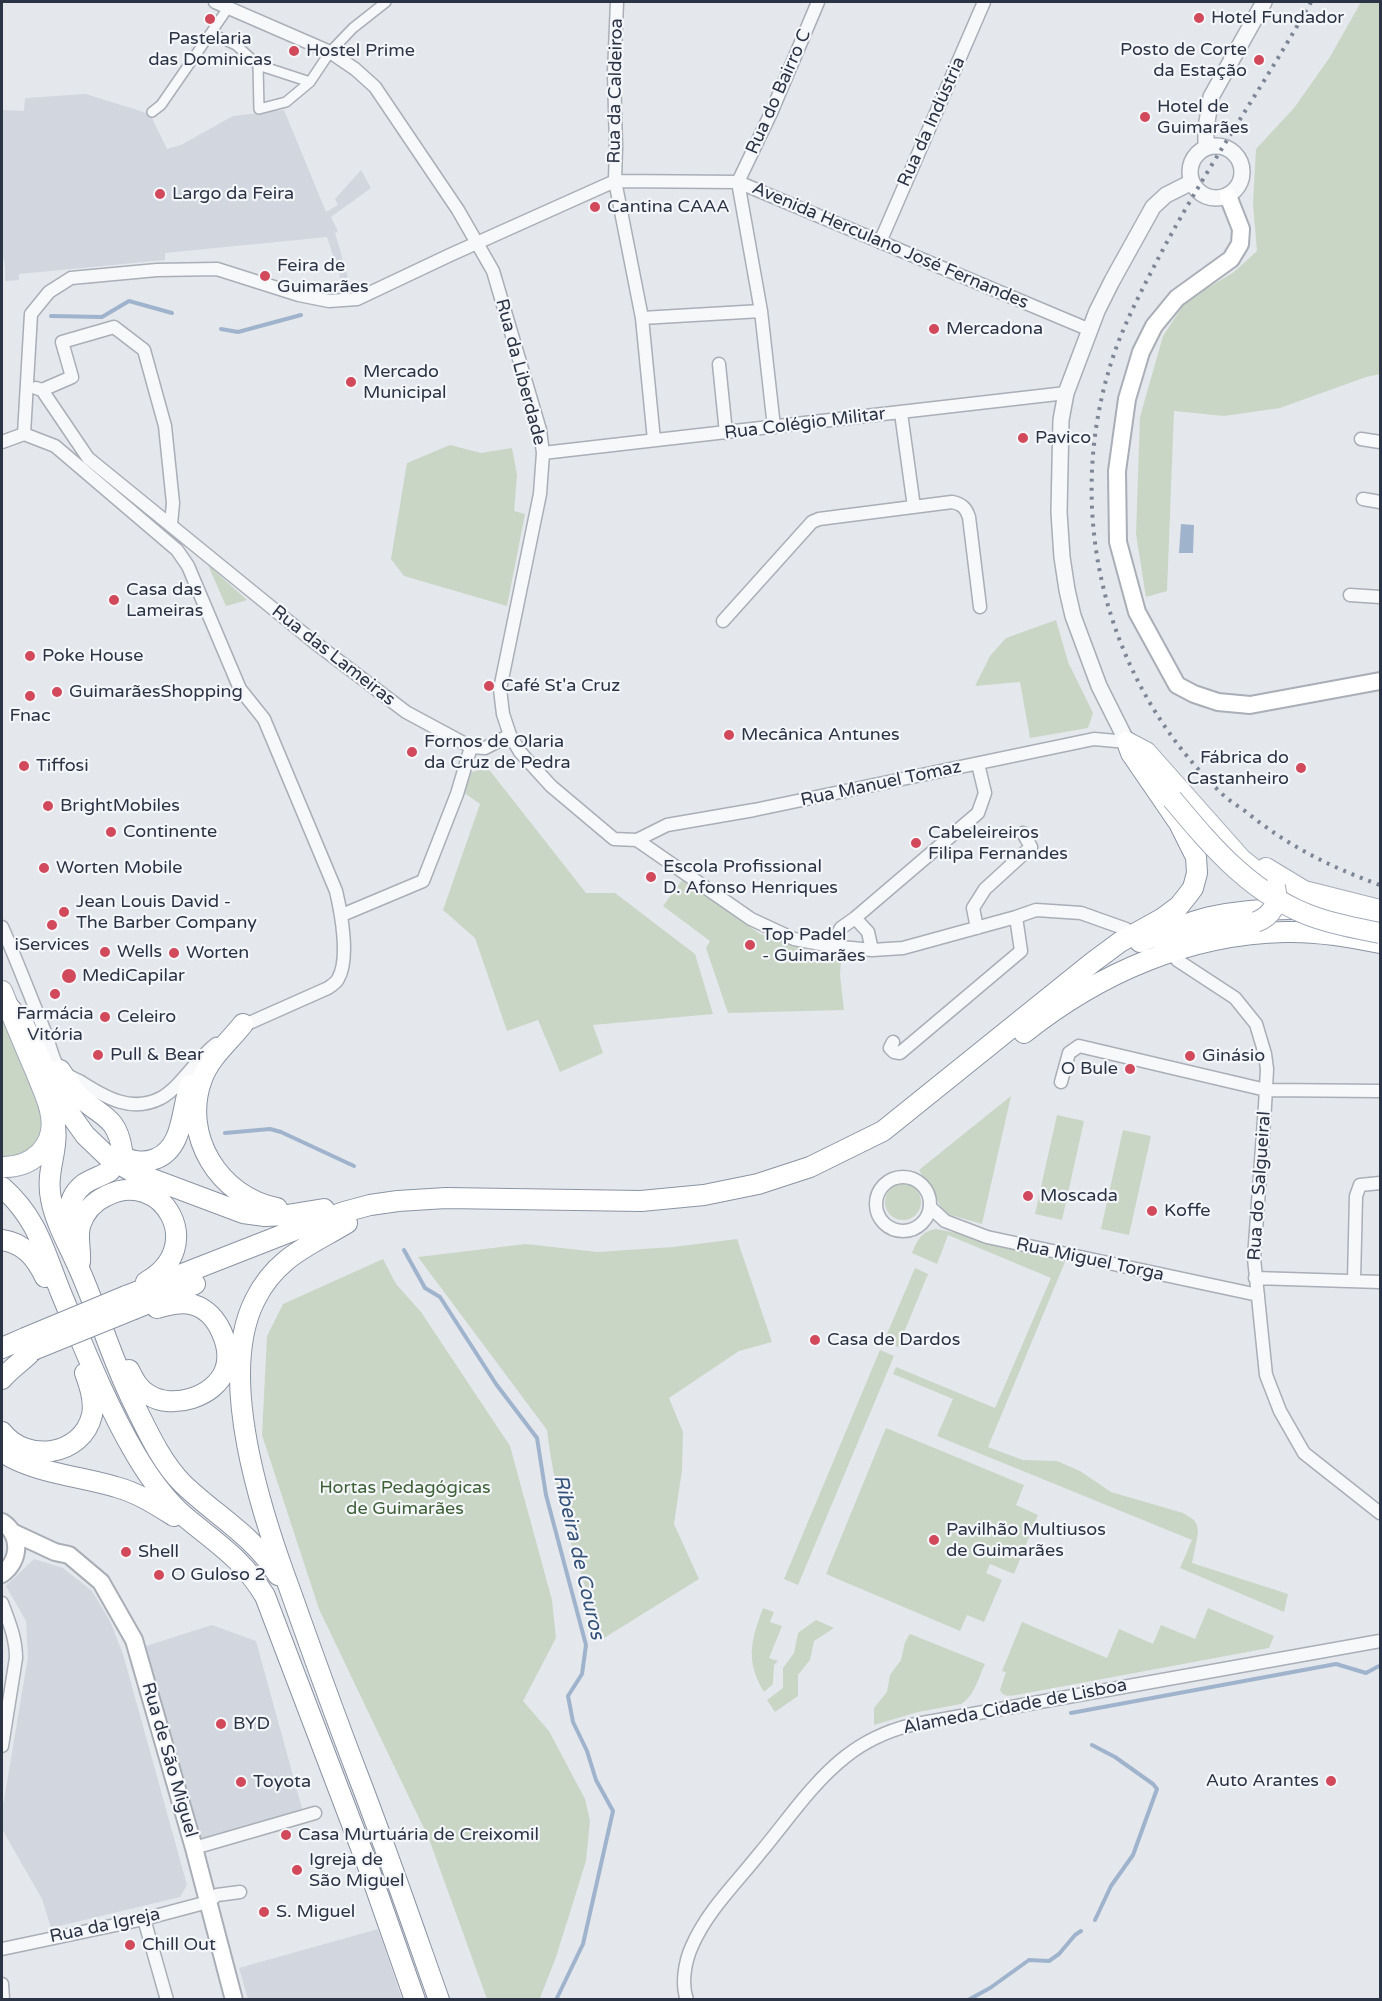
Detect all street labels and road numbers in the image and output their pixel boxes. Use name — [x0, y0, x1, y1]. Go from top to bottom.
street label: Rua da Caldeiroa — [604, 18, 628, 164]
street label: Rua do Bairro C — [742, 26, 816, 158]
street label: Rua da Indústria — [894, 54, 970, 190]
street label: Avenida Herculano José Fernandes — [749, 178, 1031, 314]
street label: Rua da Liberdade — [490, 296, 550, 448]
street label: Rua Colégio Militar — [723, 403, 887, 445]
street label: Rua das Lameiras — [267, 601, 399, 711]
street label: Rua Manuel Tomaz — [799, 756, 963, 812]
street label: Rua do Salgueiral — [1244, 1111, 1276, 1261]
street label: Rua Miguel Torga — [1014, 1234, 1166, 1286]
street label: Alameda Cidade de Lisboa — [901, 1675, 1129, 1739]
street label: Rua de São Miguel — [137, 1680, 201, 1840]
street label: Rua da Igreja — [48, 1904, 162, 1948]

